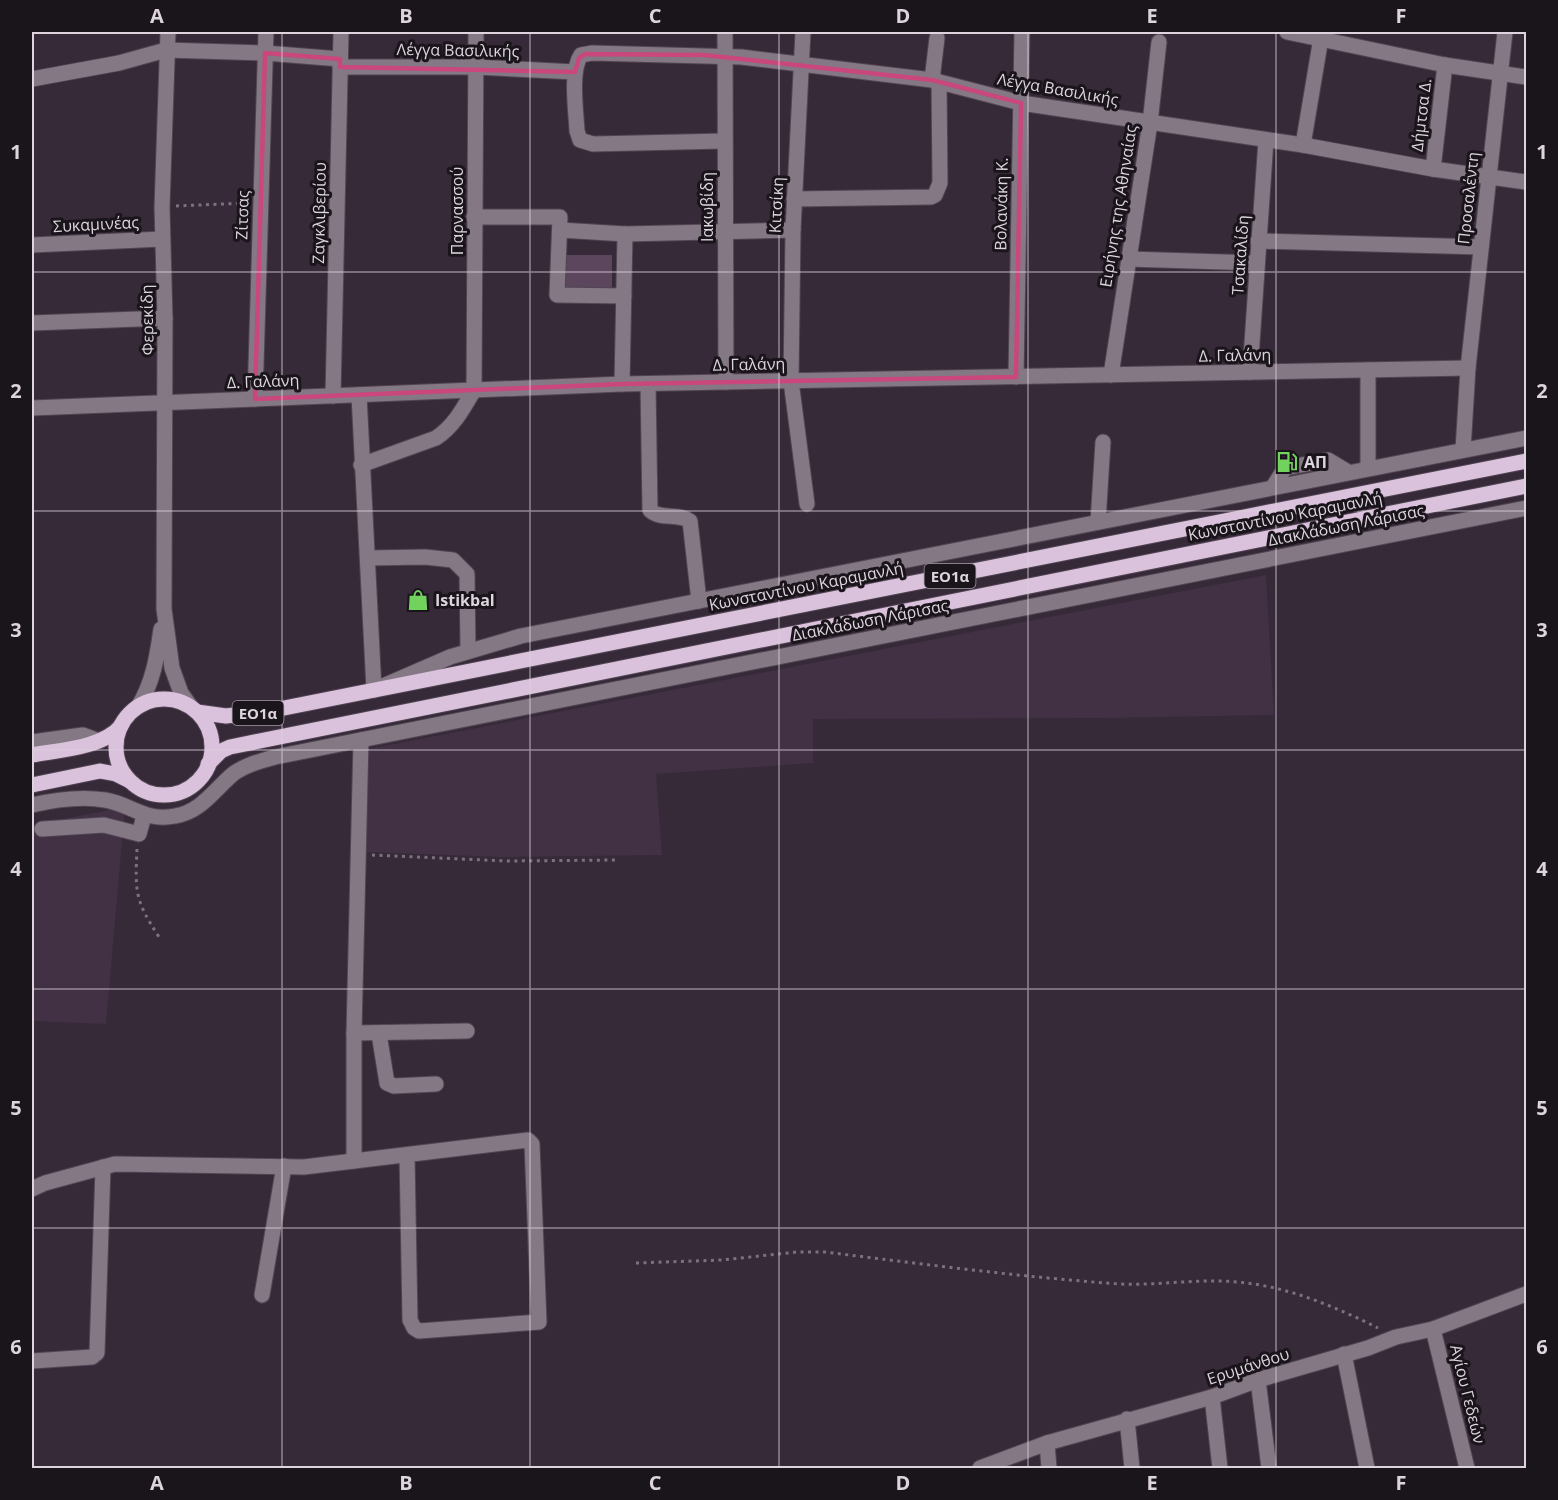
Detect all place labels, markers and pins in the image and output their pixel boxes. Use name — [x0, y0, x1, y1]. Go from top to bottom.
fuel station icon: ΑΠ — [1275, 450, 1299, 474]
place label: ΑΠ — [1304, 451, 1327, 473]
shop icon: Istikbal — [406, 588, 430, 612]
place label: Istikbal — [435, 589, 495, 611]

